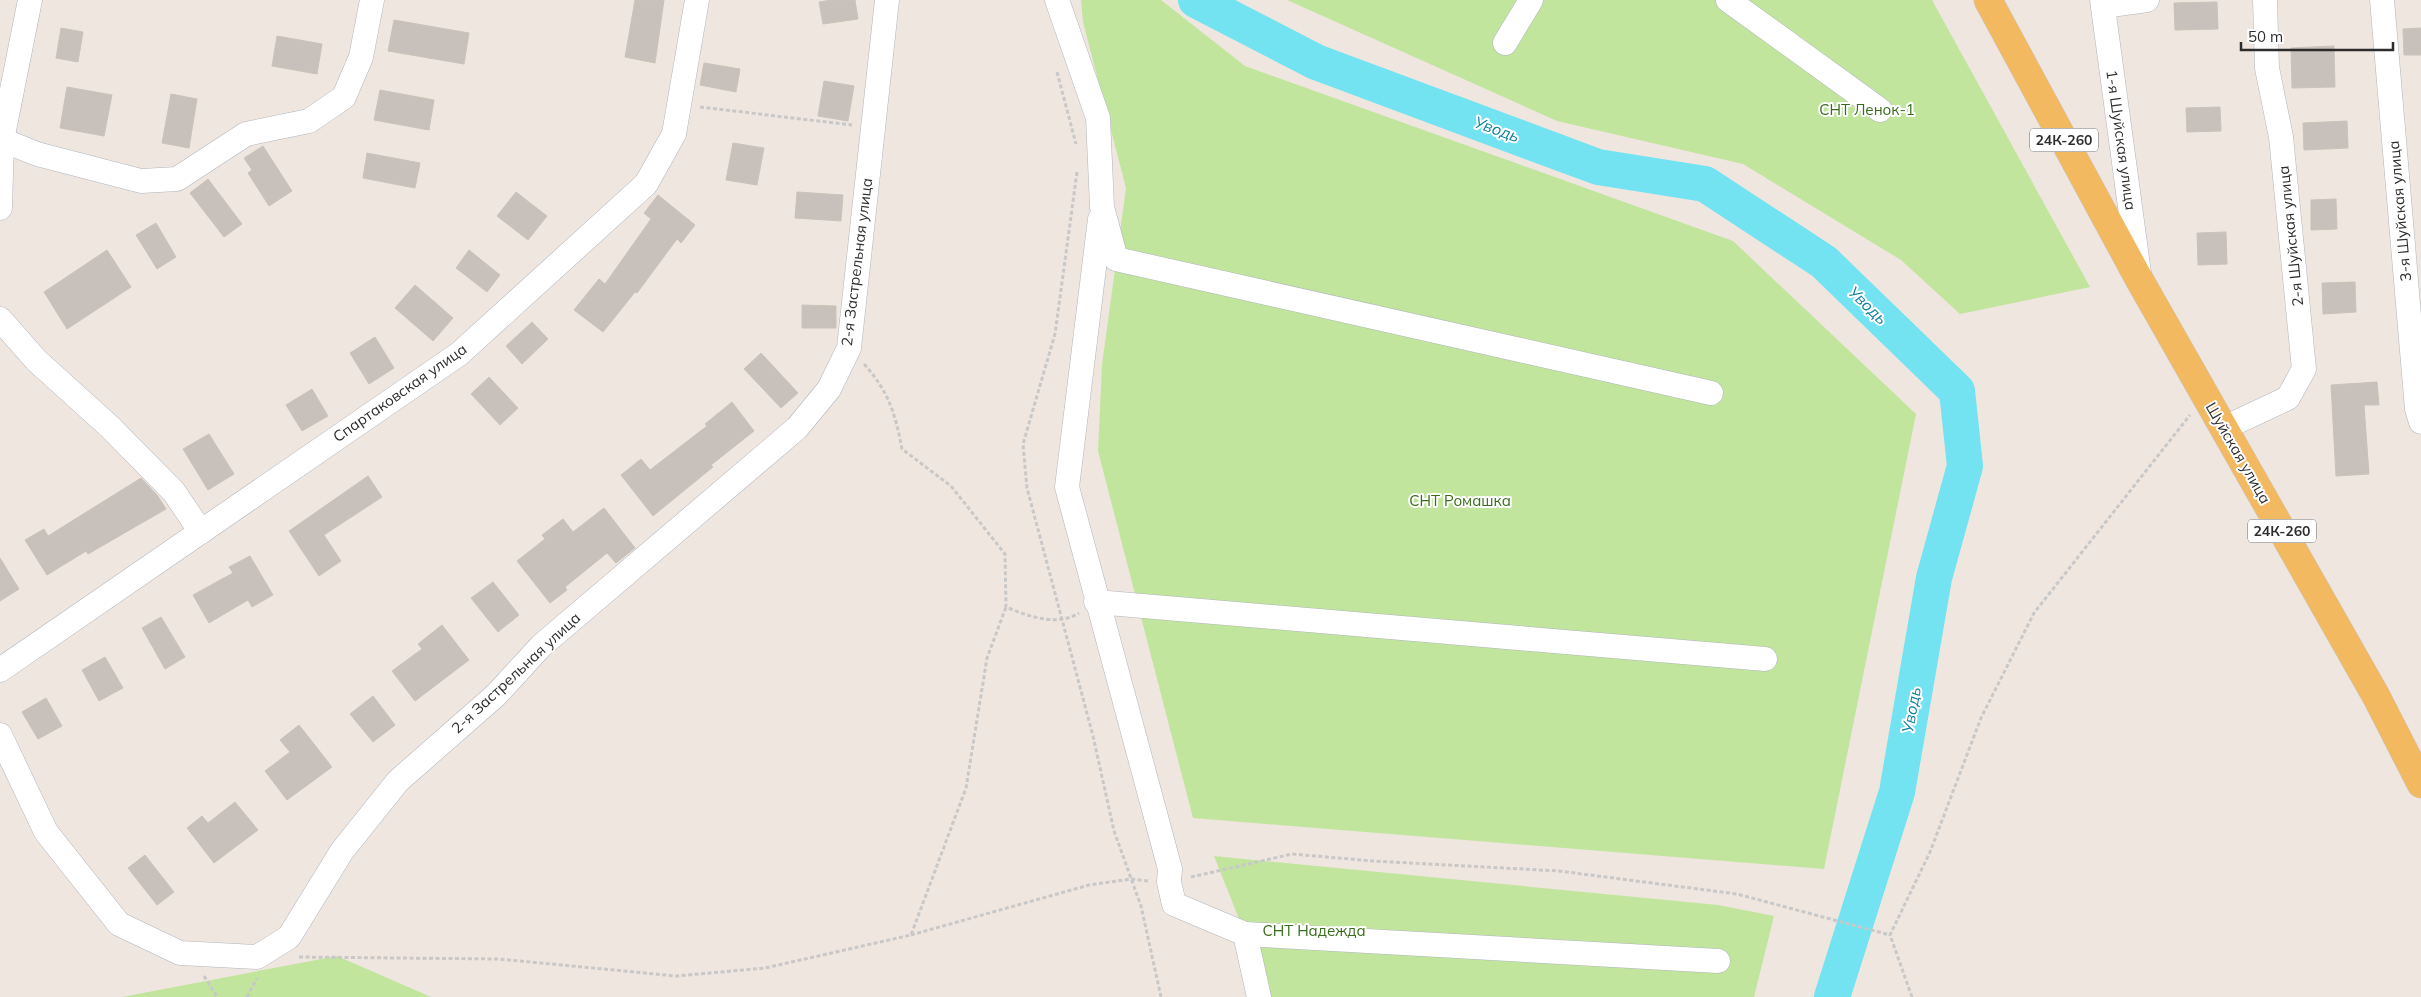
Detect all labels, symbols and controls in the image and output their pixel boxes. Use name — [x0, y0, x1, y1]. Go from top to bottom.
scale bar — [2241, 20, 2394, 52]
text: 50 m — [2248, 27, 2283, 46]
street label: 1-я Шуйская улица — [2102, 69, 2141, 211]
park label: СНТ Ленок-1 — [1819, 100, 1915, 119]
water label: Уводь — [1472, 112, 1522, 146]
road number: 24К-260 — [2030, 128, 2098, 152]
street label: 3-я Шуйская улица — [2384, 140, 2415, 282]
street label: 2-я Шуйская улица — [2274, 165, 2307, 307]
street label: 2-я Застрельная улица — [837, 177, 876, 347]
water label: Уводь — [1844, 282, 1892, 329]
street label: Спартаковская улица — [329, 339, 470, 446]
street label: Шуйская улица — [2202, 399, 2275, 507]
park label: СНТ Ромашка — [1409, 491, 1511, 510]
road number: 24К-260 — [2248, 520, 2316, 542]
street label: 2-я Застрельная улица — [447, 608, 584, 737]
water label: Уводь — [1897, 685, 1925, 735]
park label: СНТ Надежда — [1262, 921, 1366, 940]

